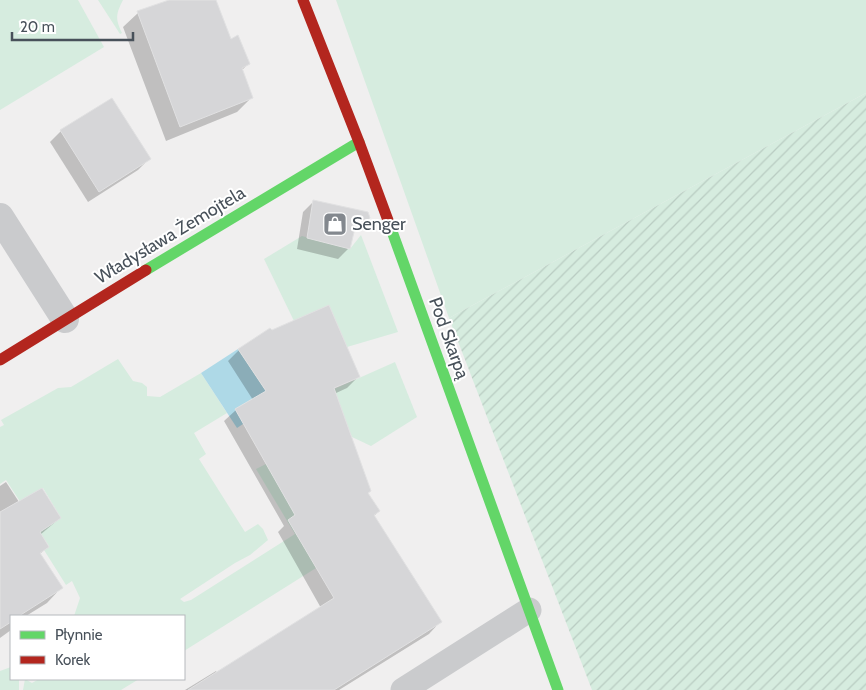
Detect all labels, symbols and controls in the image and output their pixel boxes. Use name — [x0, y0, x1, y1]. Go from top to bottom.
scale bar — [12, 10, 134, 42]
text: 20 m — [20, 18, 55, 36]
street label: Władysława Żemojtela — [91, 181, 249, 289]
shop icon: Senger — [322, 211, 348, 237]
place label: Senger — [352, 213, 406, 235]
street label: Pod Skarpą — [424, 294, 474, 382]
legend — [10, 615, 185, 680]
text: Płynnie — [55, 626, 103, 644]
text: Korek — [55, 651, 90, 669]

